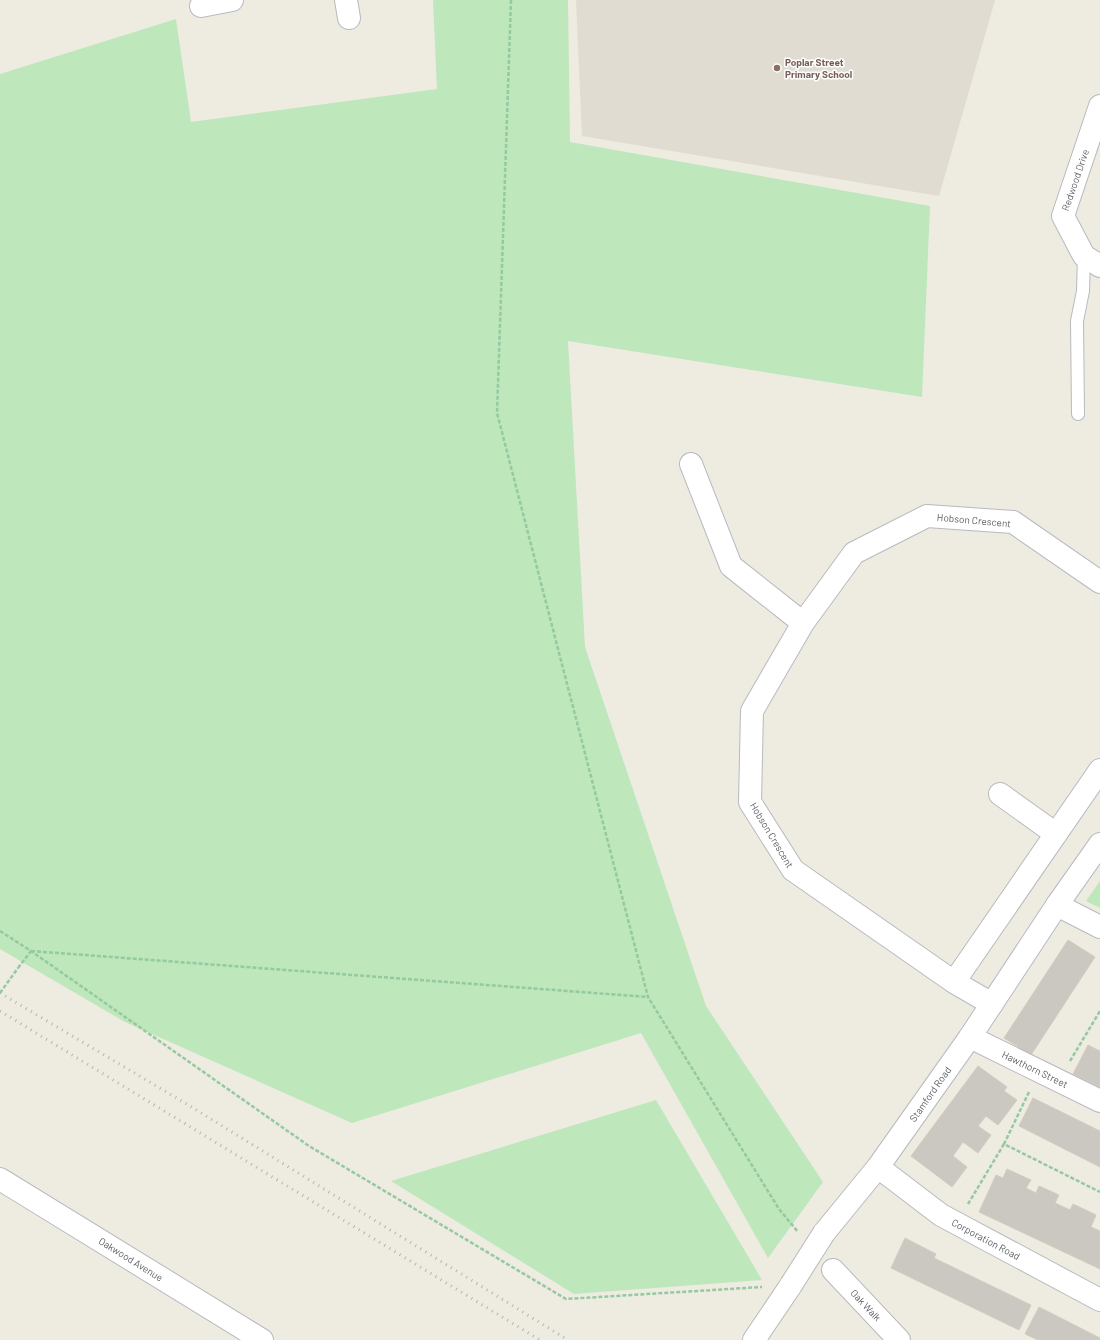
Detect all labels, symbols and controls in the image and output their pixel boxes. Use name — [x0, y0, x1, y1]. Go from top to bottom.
place label: Poplar Street Primary School — [785, 56, 852, 80]
marker: Poplar Street Primary School — [772, 63, 782, 73]
street label: Redwood Drive — [1059, 148, 1091, 212]
street label: Hobson Crescent — [936, 511, 1012, 529]
street label: Hobson Crescent — [748, 800, 796, 870]
street label: Hawthorn Street — [1000, 1048, 1070, 1090]
street label: Stamford Road — [907, 1064, 953, 1124]
street label: Corporation Road — [950, 1216, 1022, 1262]
street label: Oakwood Avenue — [97, 1234, 165, 1284]
street label: Oak Walk — [848, 1287, 884, 1323]

